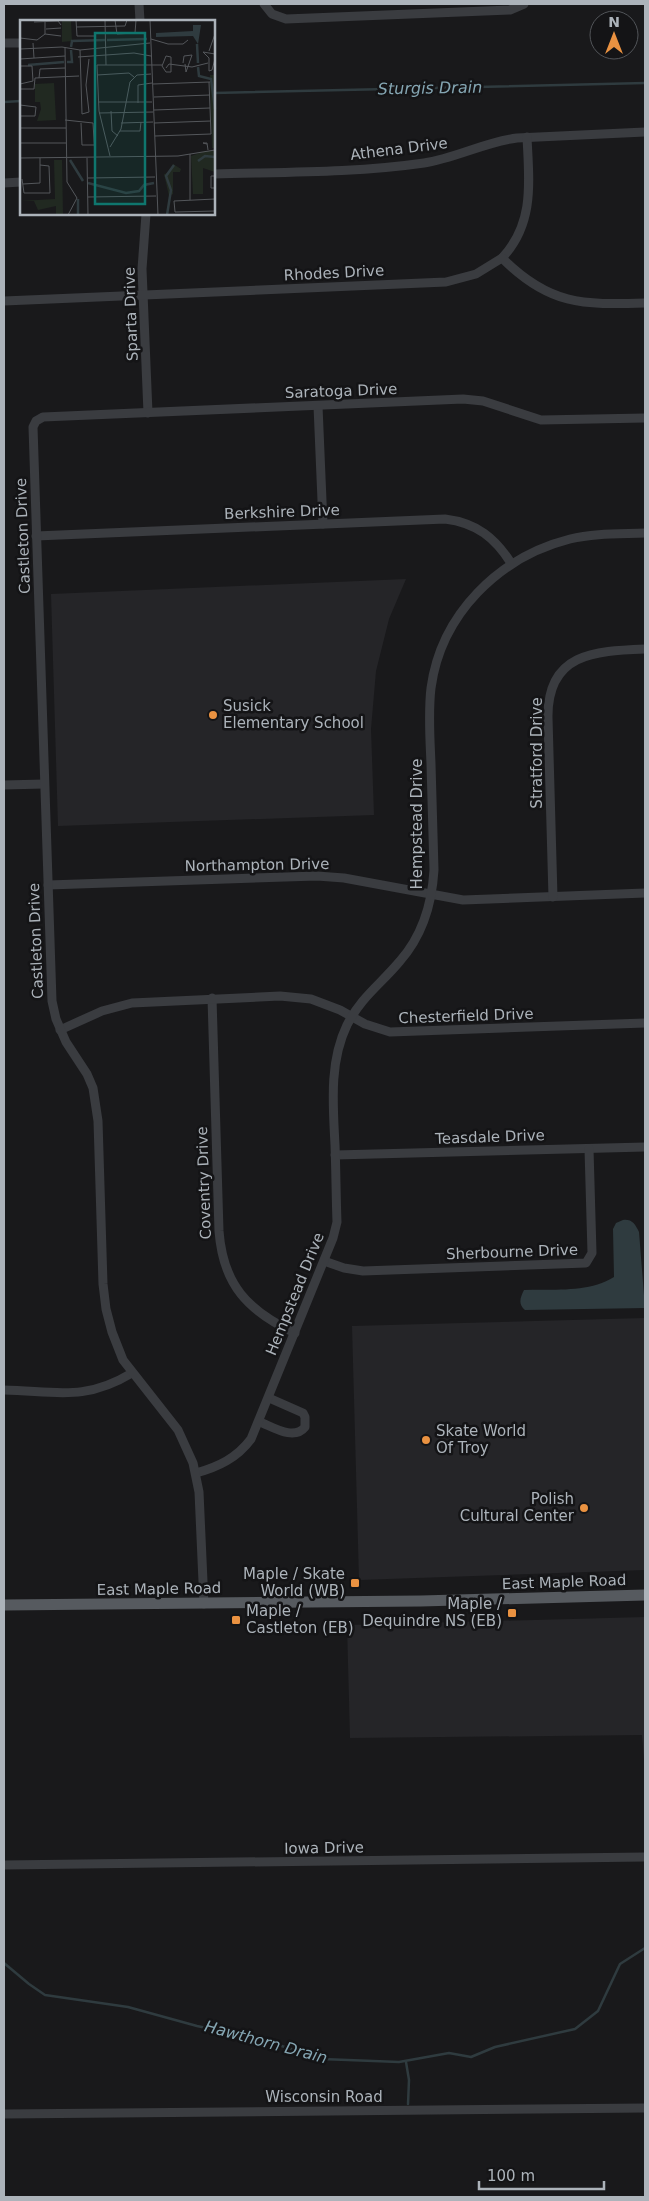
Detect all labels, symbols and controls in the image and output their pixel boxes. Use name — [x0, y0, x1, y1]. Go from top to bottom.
north arrow — [589, 10, 639, 60]
text: N — [608, 14, 620, 30]
inset map — [20, 20, 215, 215]
water label: Sturgis Drain — [378, 78, 482, 98]
street label: Athena Drive — [349, 134, 449, 164]
street label: Rhodes Drive — [283, 261, 385, 285]
street label: Sparta Drive — [120, 267, 142, 361]
street label: Saratoga Drive — [284, 380, 398, 402]
street label: Castleton Drive — [12, 478, 34, 594]
street label: Berkshire Drive — [224, 501, 340, 523]
place label: Susick Elementary School — [223, 697, 364, 732]
street label: Stratford Drive — [528, 697, 546, 809]
marker: Susick Elementary School — [207, 709, 219, 721]
street label: Hempstead Drive — [408, 758, 426, 890]
street label: Northampton Drive — [185, 855, 329, 875]
street label: Castleton Drive — [25, 883, 47, 999]
street label: Chesterfield Drive — [398, 1005, 534, 1027]
street label: Coventry Drive — [193, 1126, 215, 1240]
street label: Teasdale Drive — [434, 1126, 545, 1148]
street label: Hempstead Drive — [262, 1230, 328, 1358]
street label: Sherbourne Drive — [446, 1241, 578, 1263]
place label: Skate World Of Troy — [436, 1422, 526, 1457]
marker: Skate World Of Troy — [420, 1434, 432, 1446]
place label: Polish Cultural Center — [460, 1490, 575, 1525]
marker: Polish Cultural Center — [578, 1502, 590, 1514]
place label: Maple / Skate World (WB) — [243, 1565, 345, 1600]
street label: East Maple Road — [501, 1571, 627, 1593]
marker: Maple / Skate World (WB) — [349, 1577, 361, 1589]
street label: East Maple Road — [97, 1579, 221, 1599]
place label: Maple / Dequindre NS (EB) — [362, 1595, 503, 1630]
place label: Maple / Castleton (EB) — [246, 1602, 354, 1637]
marker: Maple / Dequindre NS (EB) — [506, 1607, 518, 1619]
marker: Maple / Castleton (EB) — [230, 1614, 242, 1626]
street label: Iowa Drive — [284, 1838, 364, 1858]
water label: Hawthorn Drain — [203, 2016, 329, 2068]
street label: Wisconsin Road — [265, 2088, 383, 2106]
scale bar — [479, 2158, 604, 2190]
text: 100 m — [487, 2167, 535, 2185]

